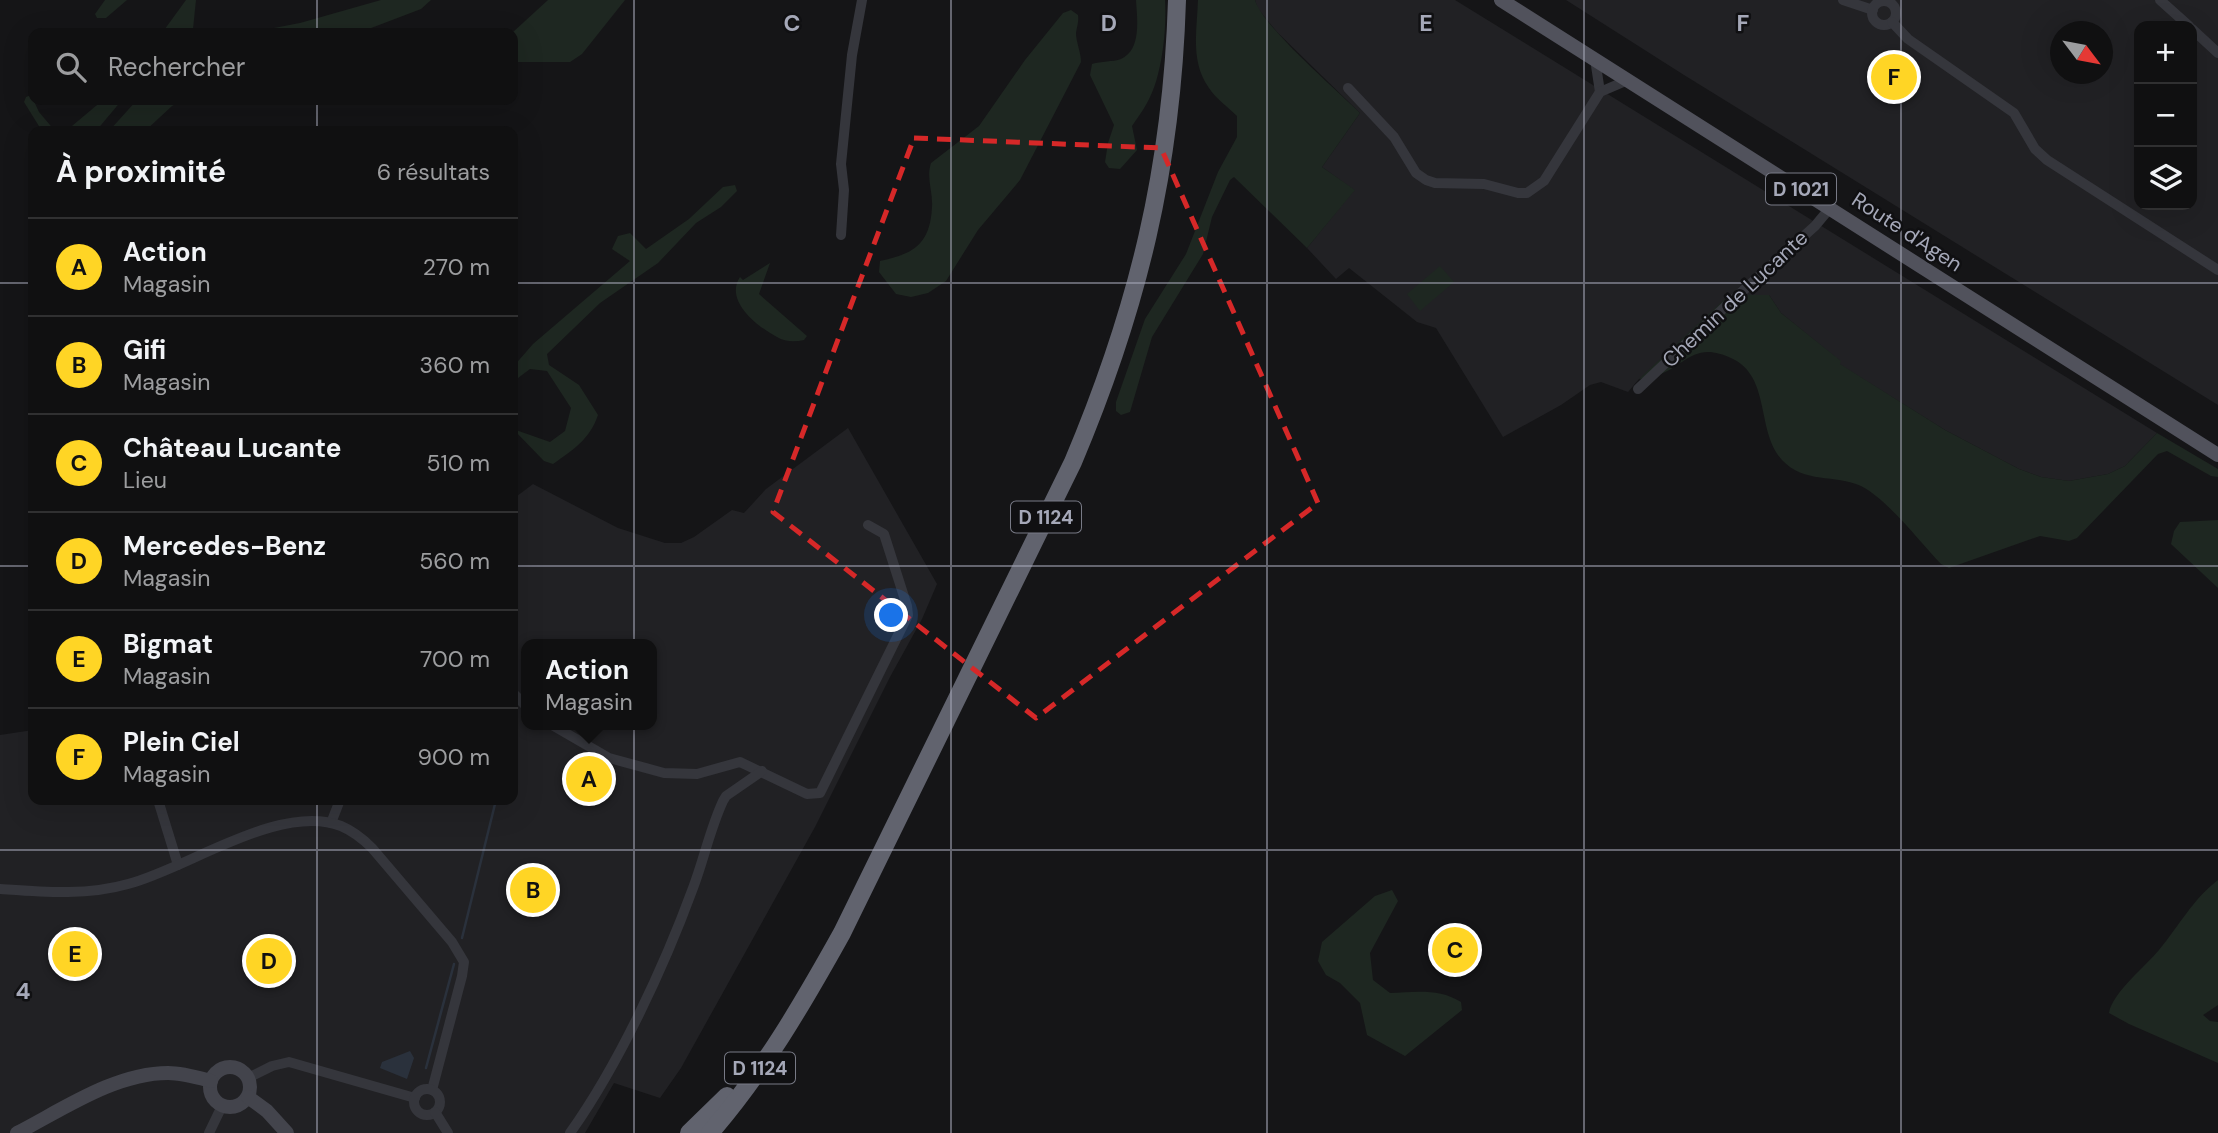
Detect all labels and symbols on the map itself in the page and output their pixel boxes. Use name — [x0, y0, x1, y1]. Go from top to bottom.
text: C — [784, 8, 800, 38]
text: D — [1101, 8, 1117, 38]
text: E — [1419, 8, 1433, 38]
text: F — [1737, 8, 1750, 38]
north arrow — [2050, 21, 2113, 84]
pin: F — [1871, 51, 1917, 103]
road number: D 1021 — [1766, 174, 1836, 204]
street label: Route d'Agen — [1846, 186, 1968, 278]
street label: Chemin de Lucante — [1656, 224, 1814, 374]
road number: D 1124 — [1011, 502, 1081, 532]
your location — [874, 598, 908, 632]
pin: A — [566, 753, 612, 805]
pin: B — [510, 864, 556, 916]
pin: C — [1432, 924, 1478, 976]
pin: E — [52, 928, 98, 980]
pin: D — [246, 935, 292, 987]
text: 4 — [16, 976, 31, 1006]
road number: D 1124 — [725, 1052, 795, 1084]

